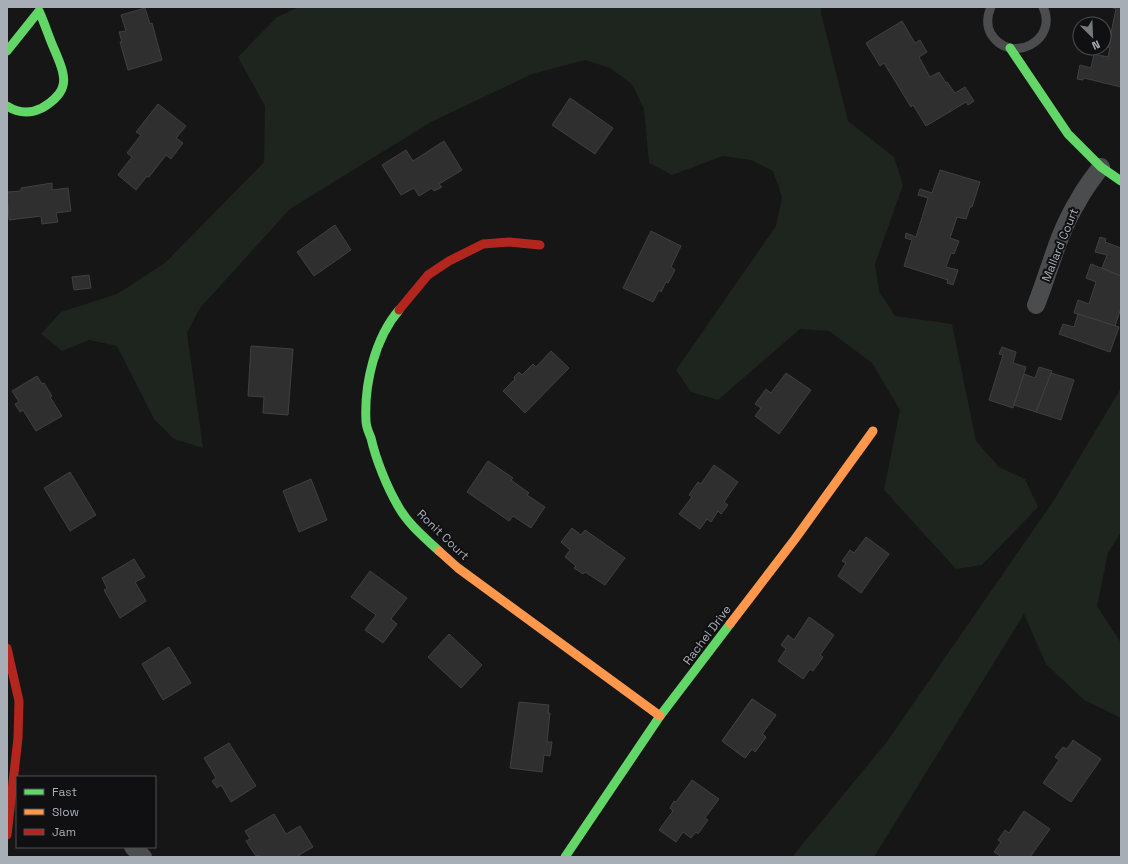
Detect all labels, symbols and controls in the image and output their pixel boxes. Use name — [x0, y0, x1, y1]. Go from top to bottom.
north arrow — [1072, 16, 1112, 56]
text: N — [1090, 37, 1102, 53]
street label: Mallard Court — [1038, 206, 1082, 284]
street label: Ronit Court — [414, 506, 472, 564]
street label: Rachel Drive — [679, 602, 735, 668]
legend — [16, 776, 156, 848]
text: Fast — [52, 784, 77, 800]
text: Slow — [52, 804, 79, 820]
text: Jam — [52, 824, 76, 840]

